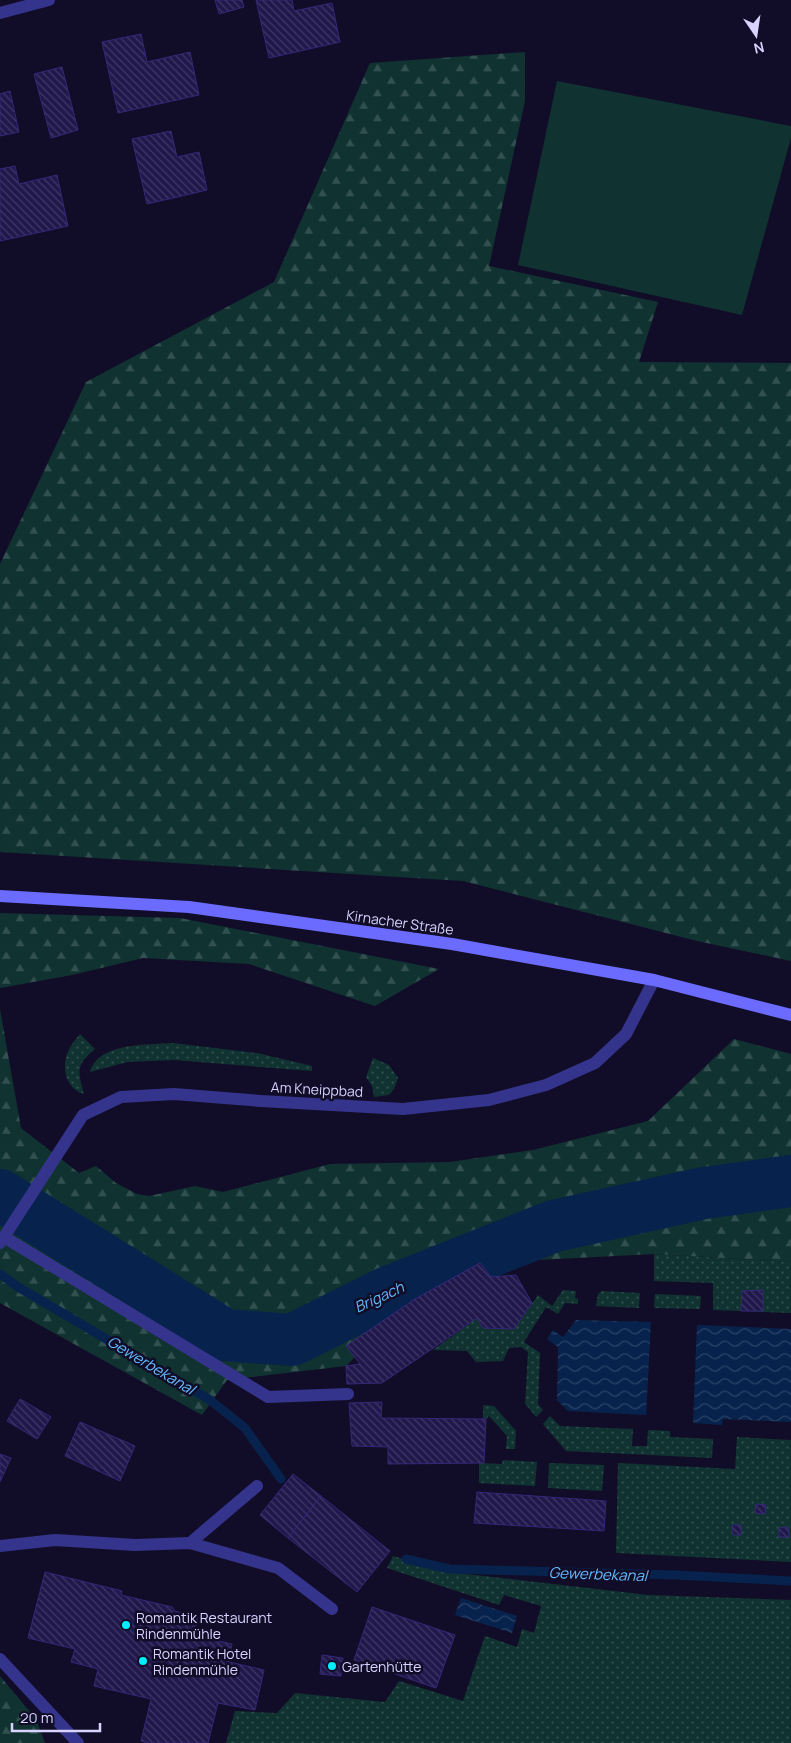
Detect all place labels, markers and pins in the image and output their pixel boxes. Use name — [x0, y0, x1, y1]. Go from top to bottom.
place label: Romantik Restaurant Rindenmühle — [136, 1608, 273, 1643]
marker: Romantik Restaurant Rindenmühle — [120, 1619, 132, 1631]
place label: Romantik Hotel Rindenmühle — [153, 1644, 251, 1679]
marker: Romantik Hotel Rindenmühle — [137, 1655, 149, 1667]
place label: Gartenhütte — [342, 1657, 422, 1676]
marker: Gartenhütte — [326, 1660, 338, 1672]

